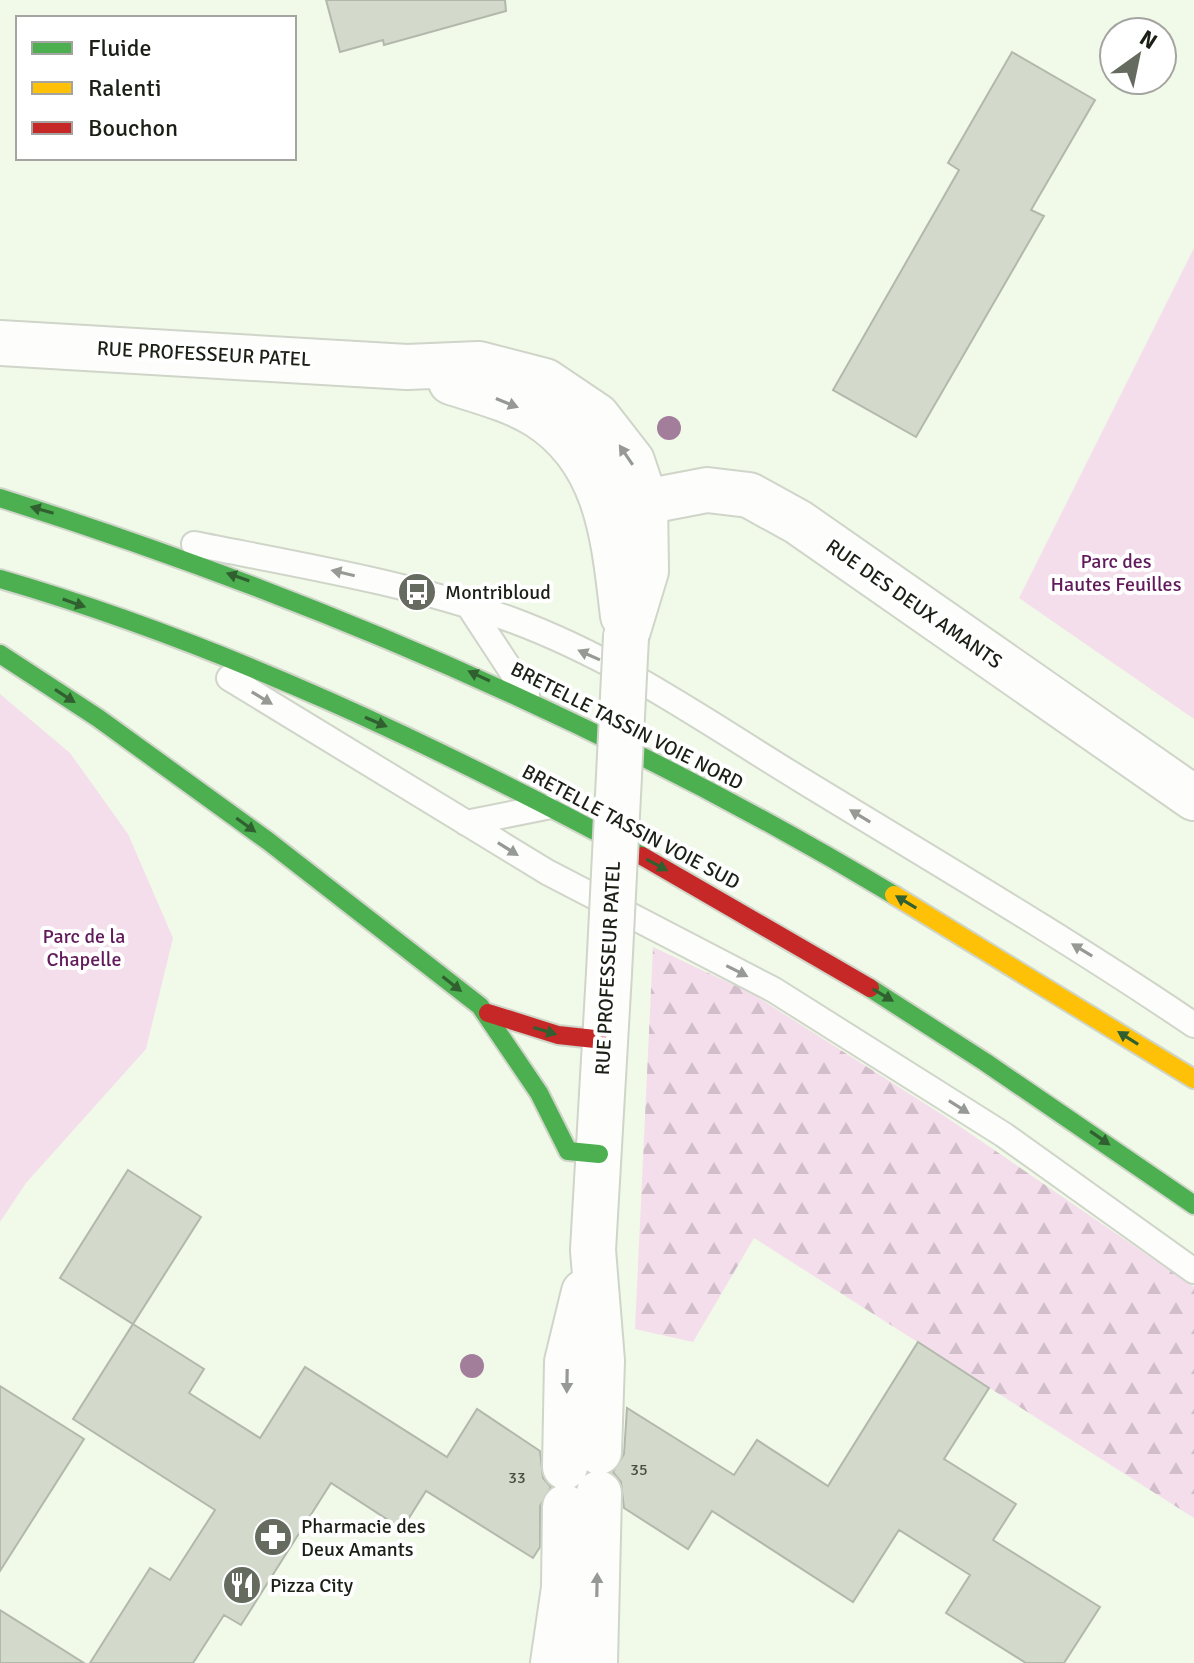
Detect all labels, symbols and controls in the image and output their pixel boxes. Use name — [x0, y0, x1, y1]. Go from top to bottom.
legend — [16, 16, 296, 160]
north arrow — [1098, 16, 1178, 96]
text: N — [1135, 24, 1162, 55]
text: Fluide — [88, 33, 152, 63]
text: Ralenti — [88, 73, 161, 103]
text: Bouchon — [88, 113, 178, 143]
street label: RUE PROFESSEUR PATEL — [96, 336, 312, 372]
one-way arrow — [495, 397, 519, 410]
one-way arrow — [619, 444, 634, 465]
one-way arrow — [30, 504, 55, 516]
street label: RUE DES DEUX AMANTS — [821, 534, 1007, 674]
park label: Parc des Hautes Feuilles — [1051, 549, 1182, 597]
one-way arrow — [330, 567, 355, 579]
one-way arrow — [226, 570, 250, 583]
bus stop icon: Montribloud — [396, 571, 438, 613]
place label: Montribloud — [445, 580, 551, 605]
one-way arrow — [62, 597, 86, 609]
one-way arrow — [577, 648, 601, 661]
street label: BRETELLE TASSIN VOIE NORD — [507, 656, 747, 796]
one-way arrow — [467, 669, 490, 683]
one-way arrow — [55, 688, 76, 703]
one-way arrow — [251, 691, 273, 705]
one-way arrow — [364, 715, 387, 729]
street label: BRETELLE TASSIN VOIE SUD — [518, 759, 744, 895]
one-way arrow — [849, 809, 871, 823]
one-way arrow — [236, 817, 257, 833]
one-way arrow — [497, 841, 519, 855]
one-way arrow — [646, 858, 669, 871]
street label: RUE PROFESSEUR PATEL — [590, 860, 626, 1076]
one-way arrow — [896, 894, 917, 909]
park label: Parc de la Chapelle — [43, 924, 125, 972]
one-way arrow — [1071, 944, 1093, 958]
one-way arrow — [726, 965, 749, 978]
one-way arrow — [442, 976, 462, 992]
one-way arrow — [872, 987, 893, 1002]
one-way arrow — [534, 1025, 558, 1038]
one-way arrow — [1117, 1031, 1139, 1045]
one-way arrow — [948, 1099, 970, 1113]
one-way arrow — [1089, 1129, 1110, 1145]
one-way arrow — [561, 1369, 573, 1394]
house number: 35 — [630, 1460, 648, 1480]
house number: 33 — [508, 1468, 526, 1488]
place label: Pharmacie des Deux Amants — [301, 1514, 426, 1562]
pharmacy icon: Pharmacie des Deux Amants — [252, 1516, 294, 1558]
restaurant icon: Pizza City — [221, 1564, 263, 1606]
one-way arrow — [591, 1572, 603, 1597]
place label: Pizza City — [270, 1573, 354, 1598]

